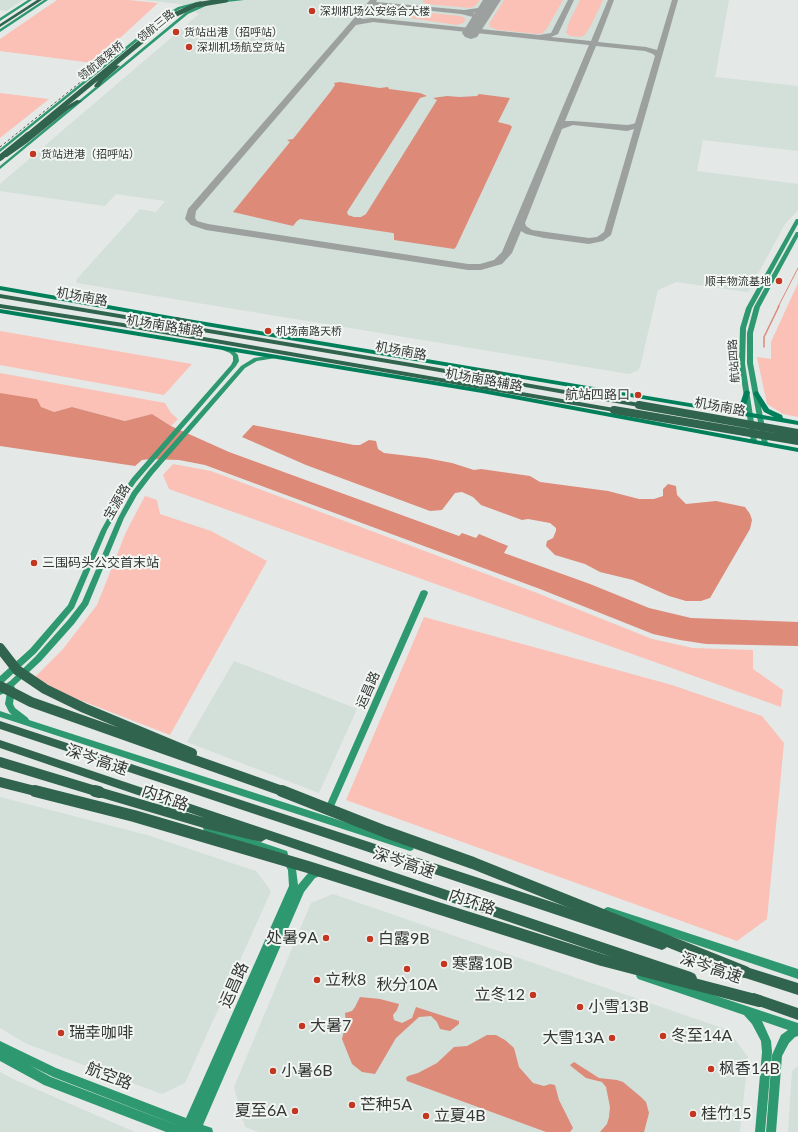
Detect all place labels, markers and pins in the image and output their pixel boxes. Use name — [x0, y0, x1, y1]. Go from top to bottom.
place label: 深圳机场公安综合大楼 — [320, 4, 430, 18]
marker: 深圳机场公安综合大楼 — [307, 6, 317, 16]
place label: 货站出港（招呼站） — [184, 25, 283, 39]
marker: 货站出港（招呼站） — [171, 27, 181, 37]
place label: 深圳机场航空货站 — [197, 40, 285, 54]
marker: 深圳机场航空货站 — [184, 42, 194, 52]
place label: 货站进港（招呼站） — [41, 147, 140, 161]
marker: 货站进港（招呼站） — [28, 149, 38, 159]
place label: 顺丰物流基地 — [705, 274, 771, 288]
marker: 顺丰物流基地 — [774, 276, 784, 286]
place label: 机场南路天桥 — [276, 324, 342, 338]
marker: 机场南路天桥 — [263, 326, 273, 336]
place label: 航站四路口 — [565, 387, 630, 403]
marker: 航站四路口 — [633, 390, 643, 400]
place label: 三围码头公交首末站 — [42, 555, 159, 571]
marker: 三围码头公交首末站 — [29, 558, 39, 568]
place label: 处暑9A — [266, 928, 318, 948]
place label: 白露9B — [378, 929, 430, 949]
marker: 处暑9A — [321, 933, 331, 943]
marker: 白露9B — [365, 934, 375, 944]
place label: 寒露10B — [452, 954, 513, 974]
marker: 寒露10B — [439, 959, 449, 969]
marker: 秋分10A — [402, 964, 412, 974]
place label: 立秋8 — [325, 970, 366, 990]
marker: 立秋8 — [312, 975, 322, 985]
place label: 秋分10A — [376, 975, 438, 995]
place label: 立冬12 — [474, 985, 525, 1005]
marker: 立冬12 — [528, 990, 538, 1000]
place label: 小雪13B — [588, 997, 649, 1017]
marker: 小雪13B — [575, 1002, 585, 1012]
place label: 大暑7 — [310, 1016, 351, 1036]
marker: 大暑7 — [297, 1021, 307, 1031]
place label: 瑞幸咖啡 — [69, 1023, 133, 1043]
place label: 冬至14A — [671, 1026, 732, 1046]
marker: 瑞幸咖啡 — [56, 1028, 66, 1038]
place label: 大雪13A — [543, 1028, 604, 1048]
marker: 冬至14A — [658, 1031, 668, 1041]
marker: 大雪13A — [607, 1033, 617, 1043]
place label: 枫香14B — [719, 1059, 780, 1079]
place label: 小暑6B — [281, 1061, 333, 1081]
marker: 枫香14B — [706, 1064, 716, 1074]
marker: 小暑6B — [268, 1066, 278, 1076]
place label: 芒种5A — [360, 1095, 412, 1115]
marker: 芒种5A — [347, 1100, 357, 1110]
place label: 夏至6A — [235, 1101, 287, 1121]
place label: 桂竹15 — [701, 1104, 752, 1124]
marker: 夏至6A — [290, 1106, 300, 1116]
place label: 立夏4B — [434, 1106, 486, 1126]
marker: 桂竹15 — [688, 1109, 698, 1119]
marker: 立夏4B — [421, 1111, 431, 1121]

